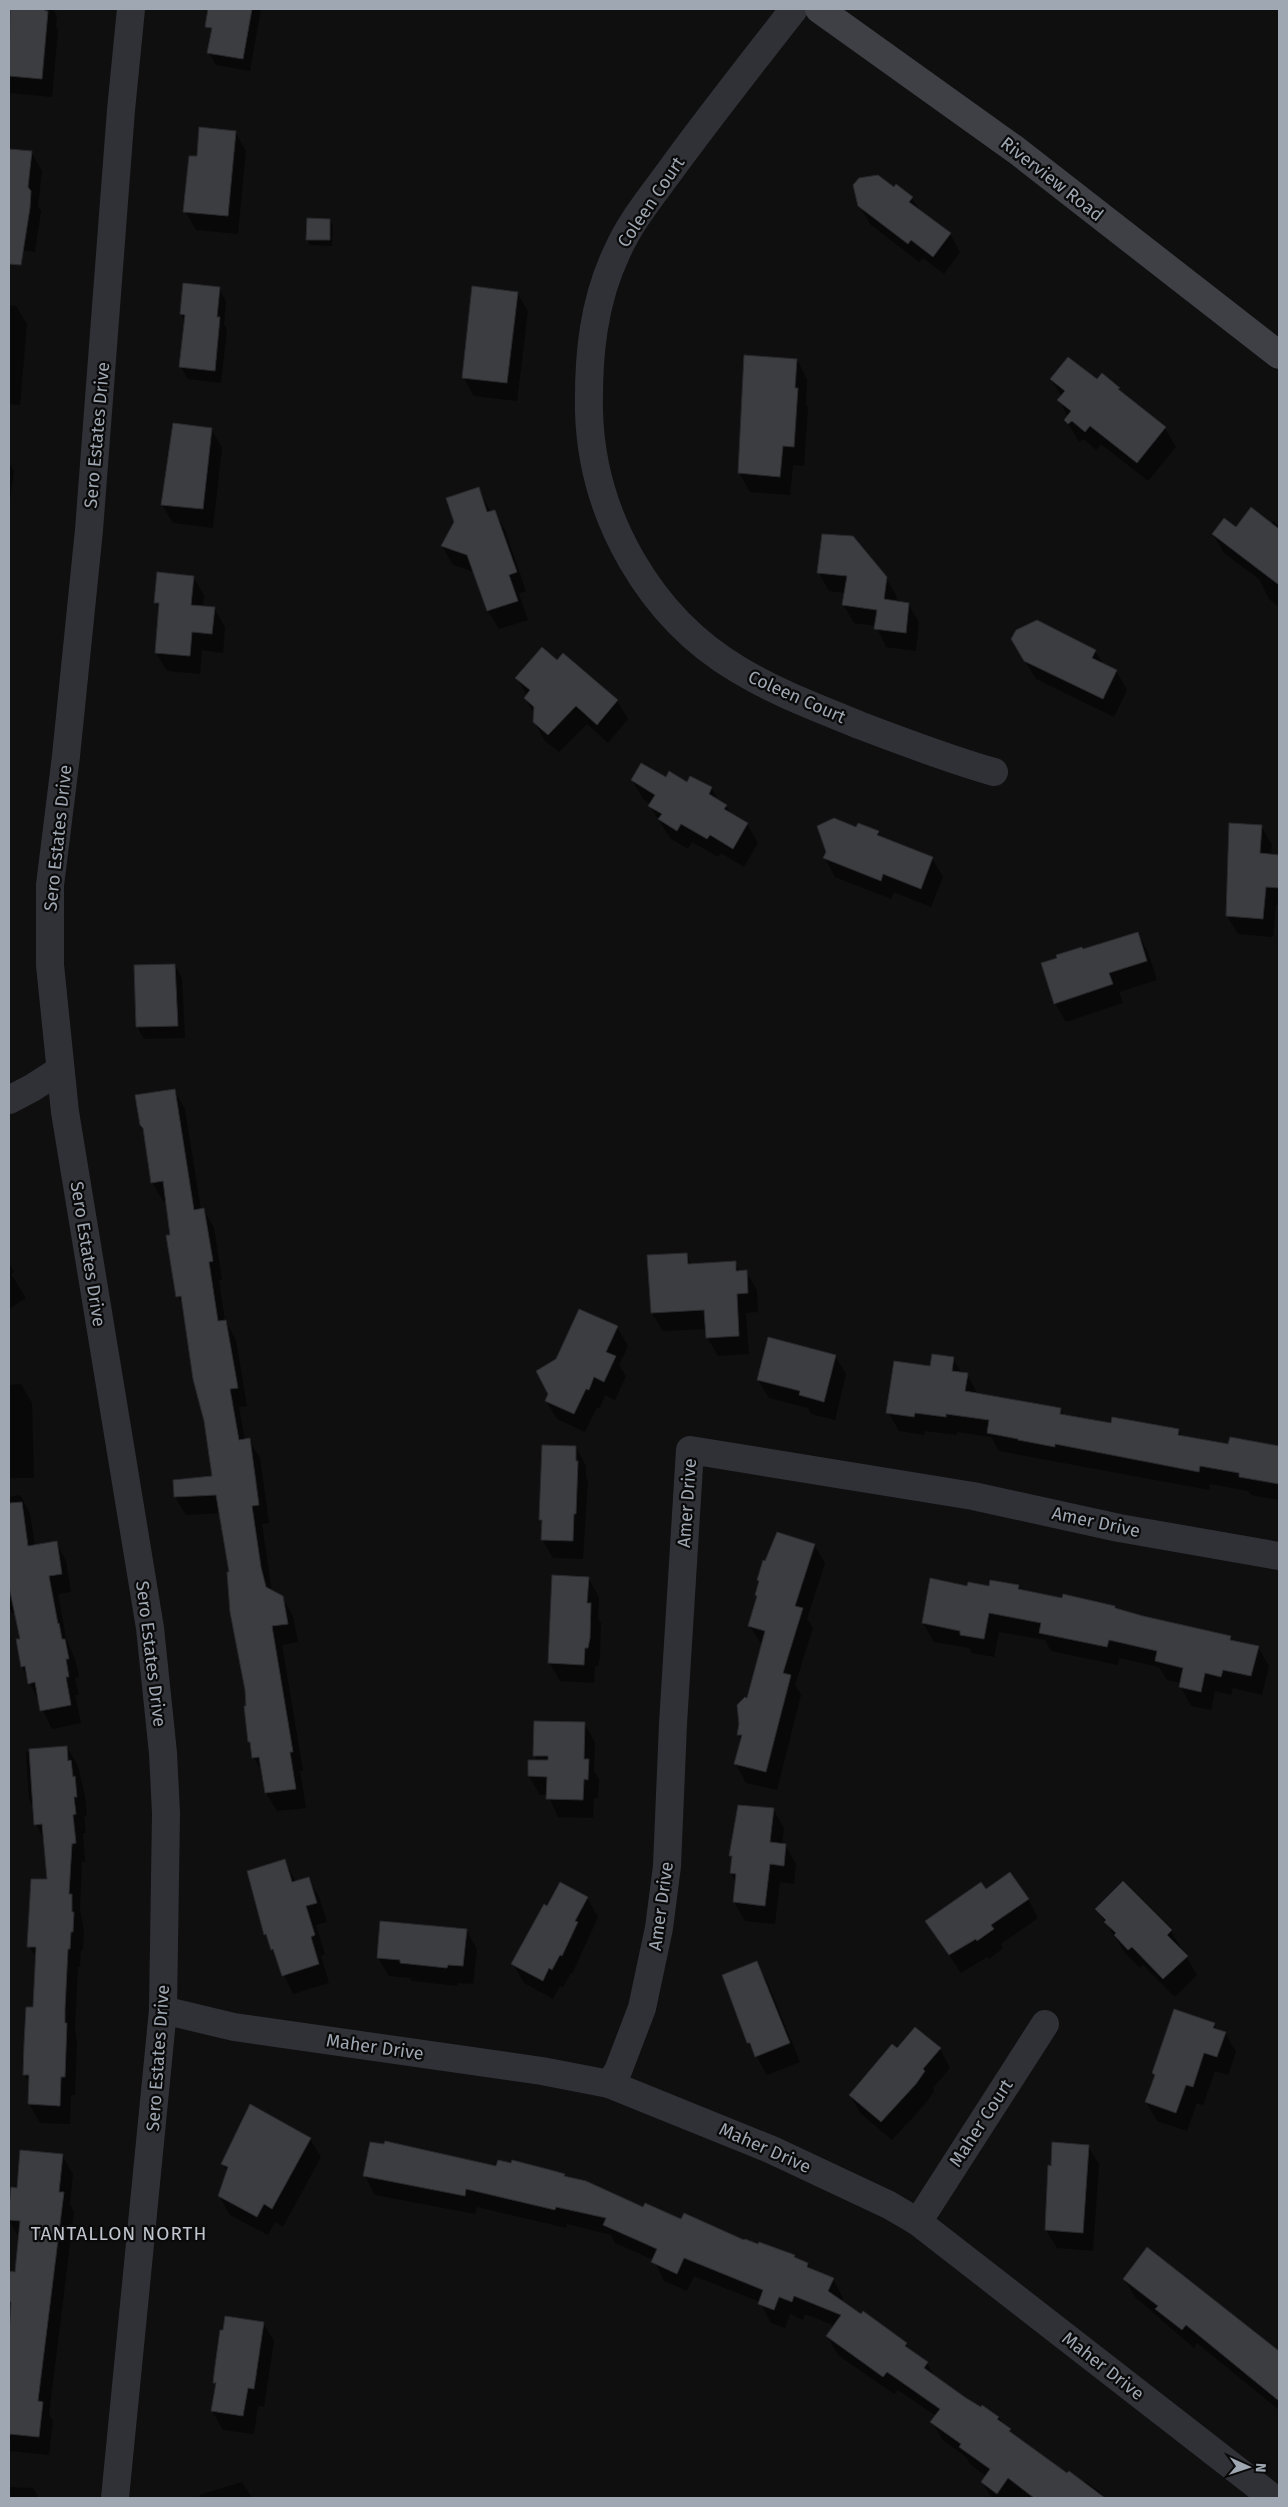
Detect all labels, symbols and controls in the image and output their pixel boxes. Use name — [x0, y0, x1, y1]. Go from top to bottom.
street label: Riverview Road — [996, 132, 1108, 226]
street label: Coleen Court — [613, 152, 690, 251]
street label: Sero Estates Drive — [80, 361, 114, 509]
street label: Coleen Court — [745, 666, 850, 729]
street label: Sero Estates Drive — [39, 764, 77, 912]
street label: Sero Estates Drive — [66, 1180, 110, 1328]
street label: Amer Drive — [673, 1458, 701, 1548]
street label: Amer Drive — [1050, 1502, 1142, 1542]
street label: Sero Estates Drive — [131, 1580, 171, 1728]
street label: Amer Drive — [644, 1860, 678, 1952]
street label: Sero Estates Drive — [142, 1984, 174, 2132]
street label: Maher Drive — [325, 2029, 425, 2065]
street label: Maher Court — [945, 2075, 1018, 2171]
street label: Maher Drive — [716, 2118, 814, 2178]
district label: TANTALLON NORTH — [31, 2222, 207, 2245]
street label: Maher Drive — [1058, 2327, 1148, 2405]
north arrow — [1223, 2442, 1273, 2492]
text: N — [1252, 2463, 1269, 2473]

